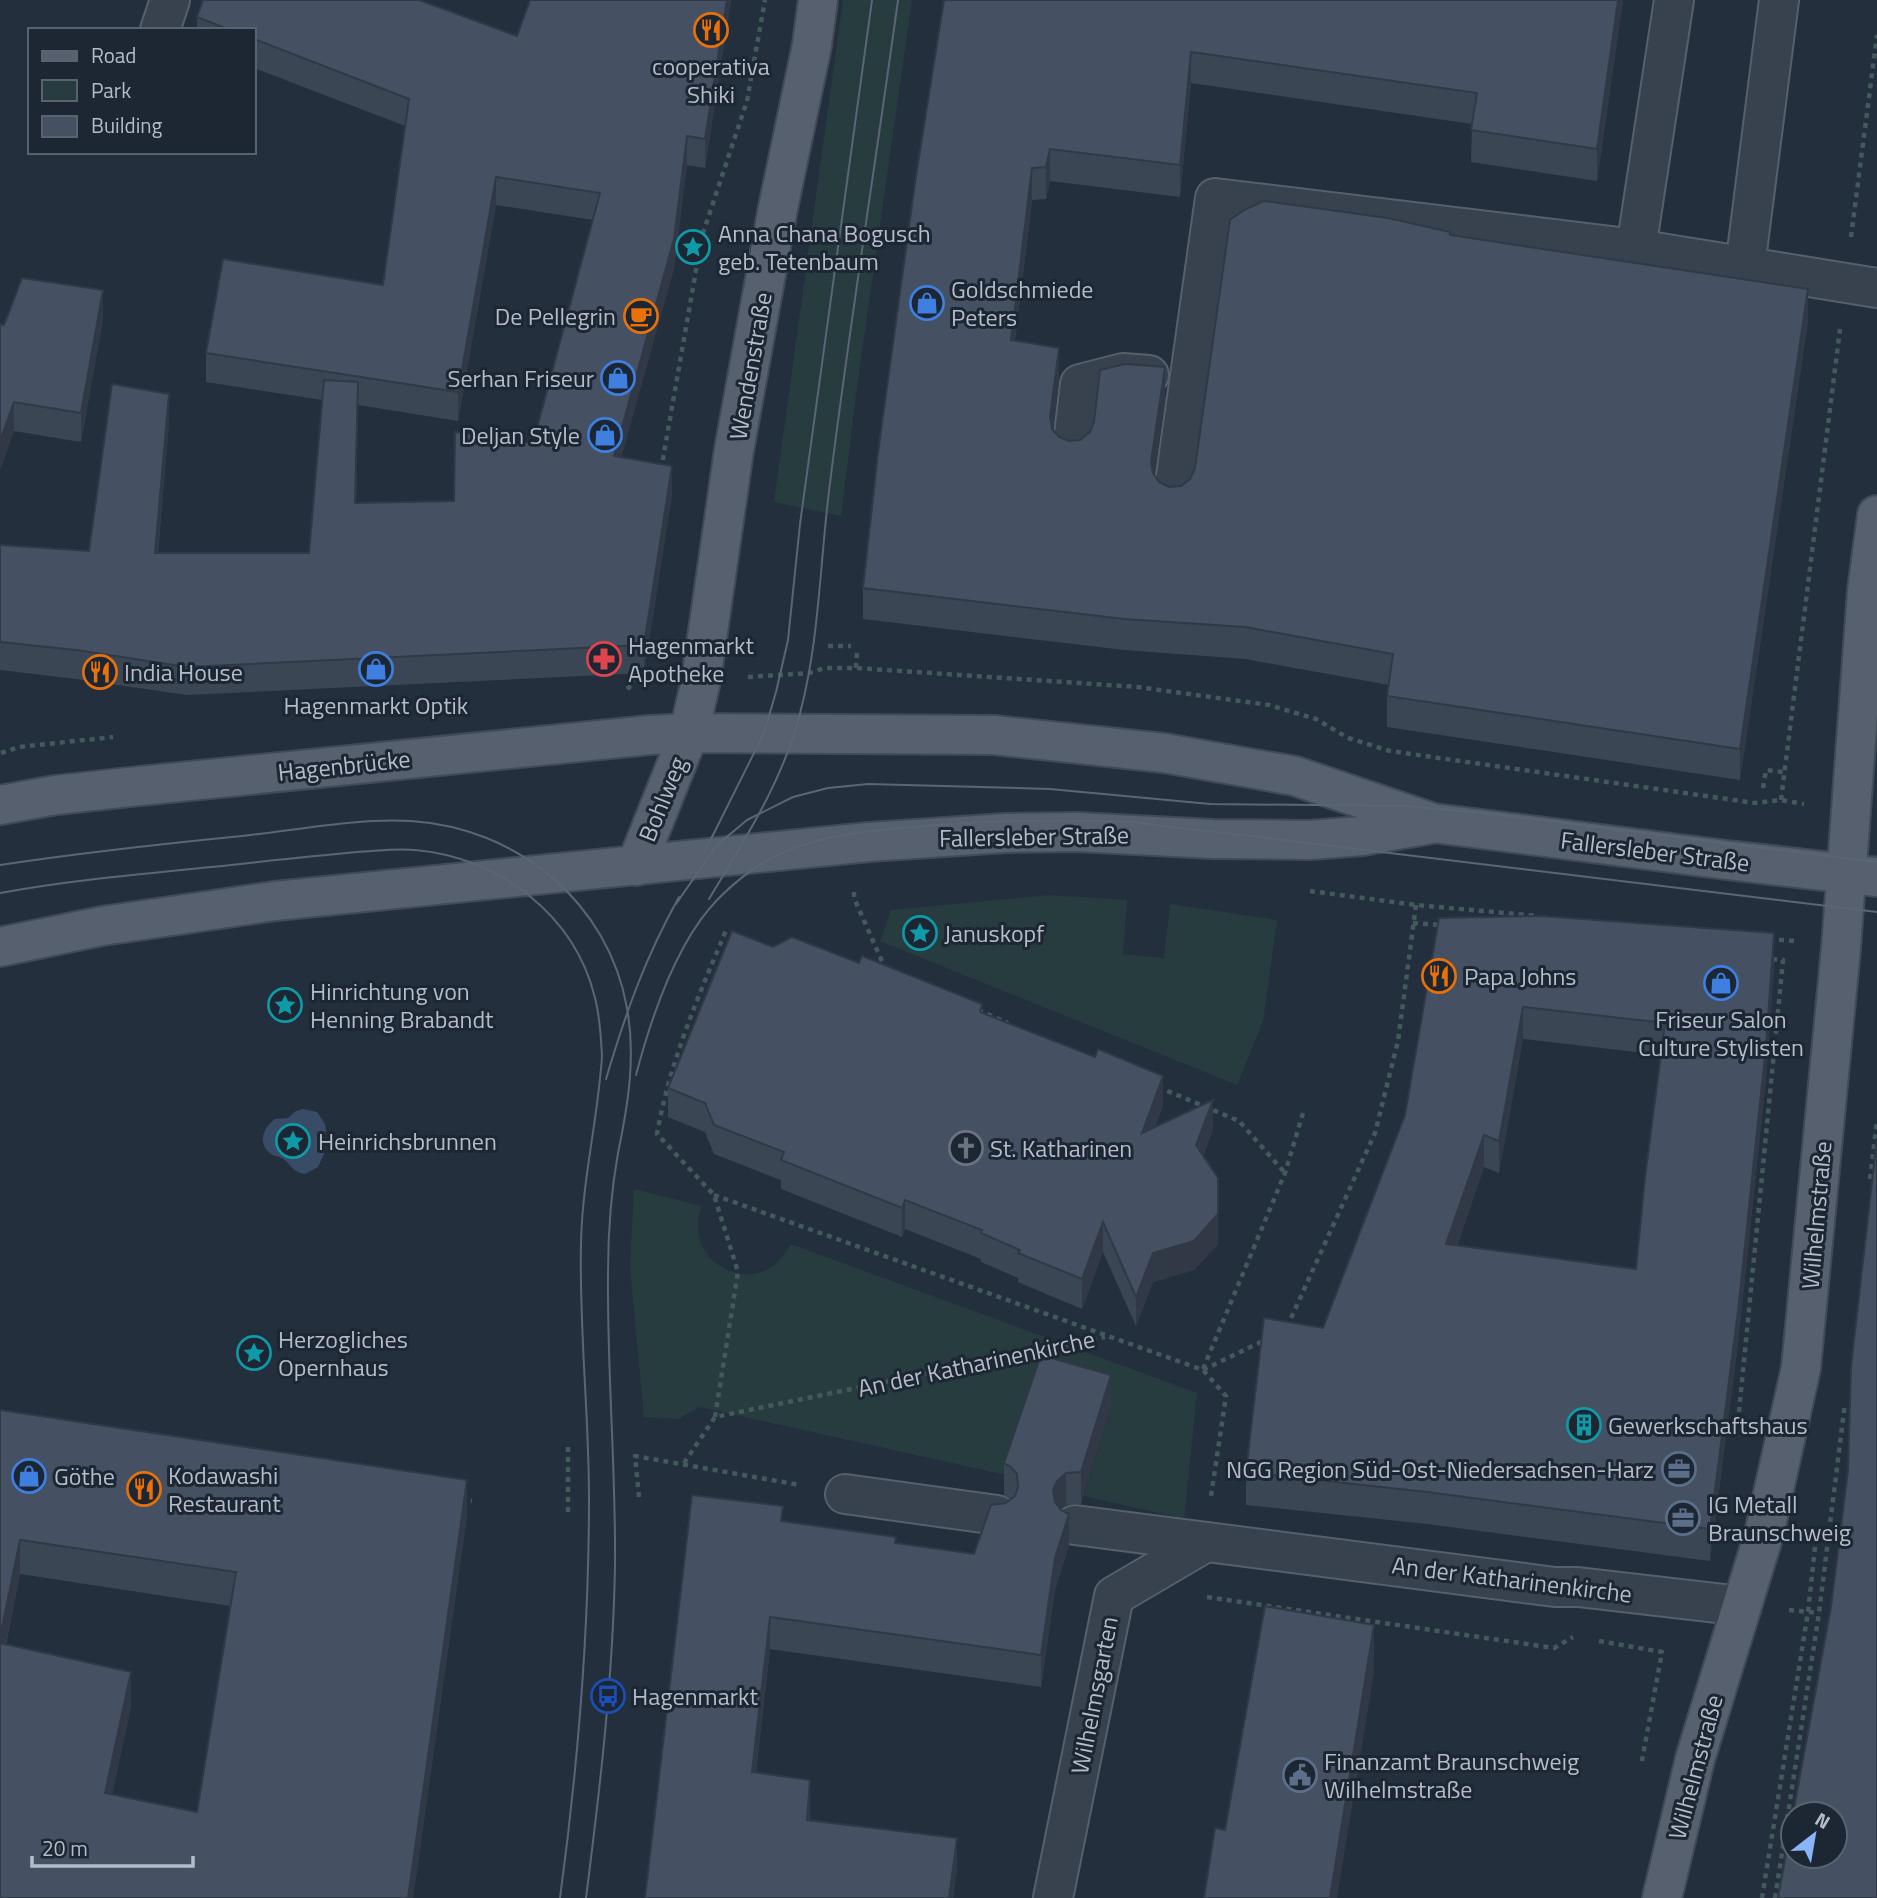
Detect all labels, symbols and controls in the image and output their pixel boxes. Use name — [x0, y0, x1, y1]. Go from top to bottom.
restaurant icon: cooperativa Shiki — [692, 11, 730, 49]
legend — [28, 28, 256, 154]
text: Road — [91, 39, 136, 71]
place label: cooperativa Shiki — [652, 48, 770, 112]
text: Park — [91, 74, 131, 106]
text: Building — [91, 109, 163, 141]
place label: Anna Chana Bogusch geb. Tetenbaum — [718, 215, 931, 279]
place icon: Anna Chana Bogusch geb. Tetenbaum — [674, 228, 712, 266]
place label: Goldschmiede Peters — [951, 271, 1093, 335]
shop icon: Goldschmiede Peters — [908, 284, 946, 322]
street label: Wendenstraße — [719, 289, 781, 443]
cafe icon: De Pellegrin — [622, 297, 660, 335]
place label: De Pellegrin — [495, 298, 616, 334]
shop icon: Serhan Friseur — [599, 359, 637, 397]
place label: Serhan Friseur — [447, 360, 594, 396]
shop icon: Deljan Style — [586, 416, 624, 454]
place label: Deljan Style — [461, 417, 580, 453]
place label: Hagenmarkt Apotheke — [628, 627, 754, 691]
pharmacy icon: Hagenmarkt Apotheke — [585, 640, 623, 678]
shop icon: Hagenmarkt Optik — [357, 650, 395, 688]
restaurant icon: India House — [81, 653, 119, 691]
place label: India House — [124, 654, 243, 690]
place label: Hagenmarkt Optik — [284, 687, 469, 723]
street label: Hagenbrücke — [276, 740, 412, 790]
street label: Bohlweg — [629, 751, 695, 847]
street label: Fallersleber Straße — [939, 816, 1129, 856]
street label: Fallersleber Straße — [1559, 822, 1751, 880]
place icon: Januskopf — [901, 914, 939, 952]
place label: Januskopf — [944, 915, 1044, 951]
restaurant icon: Papa Johns — [1420, 957, 1458, 995]
place label: Papa Johns — [1464, 958, 1577, 994]
shop icon: Friseur Salon Culture Stylisten — [1702, 964, 1740, 1002]
place label: Hinrichtung von Henning Brabandt — [310, 973, 494, 1037]
place icon: Hinrichtung von Henning Brabandt — [266, 986, 304, 1024]
place label: Friseur Salon Culture Stylisten — [1638, 1001, 1804, 1065]
place icon: Heinrichsbrunnen — [274, 1122, 312, 1160]
place label: Heinrichsbrunnen — [318, 1123, 497, 1159]
church icon: St. Katharinen — [947, 1129, 985, 1167]
place label: St. Katharinen — [990, 1130, 1132, 1166]
street label: Wilhelmstraße — [1792, 1139, 1840, 1291]
street label: An der Katharinenkirche — [854, 1320, 1098, 1406]
place label: Herzogliches Opernhaus — [278, 1321, 408, 1385]
place icon: Herzogliches Opernhaus — [235, 1334, 273, 1372]
building icon: Gewerkschaftshaus — [1565, 1406, 1603, 1444]
place label: Gewerkschaftshaus — [1608, 1407, 1808, 1443]
office icon: NGG Region Süd-Ost-Niedersachsen-Harz — [1660, 1450, 1698, 1488]
place label: NGG Region Süd-Ost-Niedersachsen-Harz — [1226, 1451, 1654, 1487]
shop icon: Göthe — [10, 1457, 48, 1495]
place label: Kodawashi Restaurant — [168, 1457, 281, 1521]
place label: Göthe — [54, 1458, 115, 1494]
restaurant icon: Kodawashi Restaurant — [125, 1470, 163, 1508]
place label: IG Metall Braunschweig — [1708, 1486, 1851, 1550]
office icon: IG Metall Braunschweig — [1664, 1499, 1702, 1537]
street label: An der Katharinenkirche — [1390, 1546, 1634, 1612]
street label: Wilhelmsgarten — [1061, 1613, 1127, 1777]
bus stop icon: Hagenmarkt — [589, 1677, 627, 1715]
place label: Hagenmarkt — [632, 1678, 758, 1714]
street label: Wilhelmstraße — [1658, 1691, 1732, 1843]
place label: Finanzamt Braunschweig Wilhelmstraße — [1324, 1743, 1579, 1807]
public building icon: Finanzamt Braunschweig Wilhelmstraße — [1281, 1756, 1319, 1794]
north arrow — [1779, 1800, 1849, 1870]
text: N — [1810, 1804, 1836, 1836]
scale bar — [32, 1825, 192, 1869]
text: 20 m — [42, 1832, 88, 1864]

